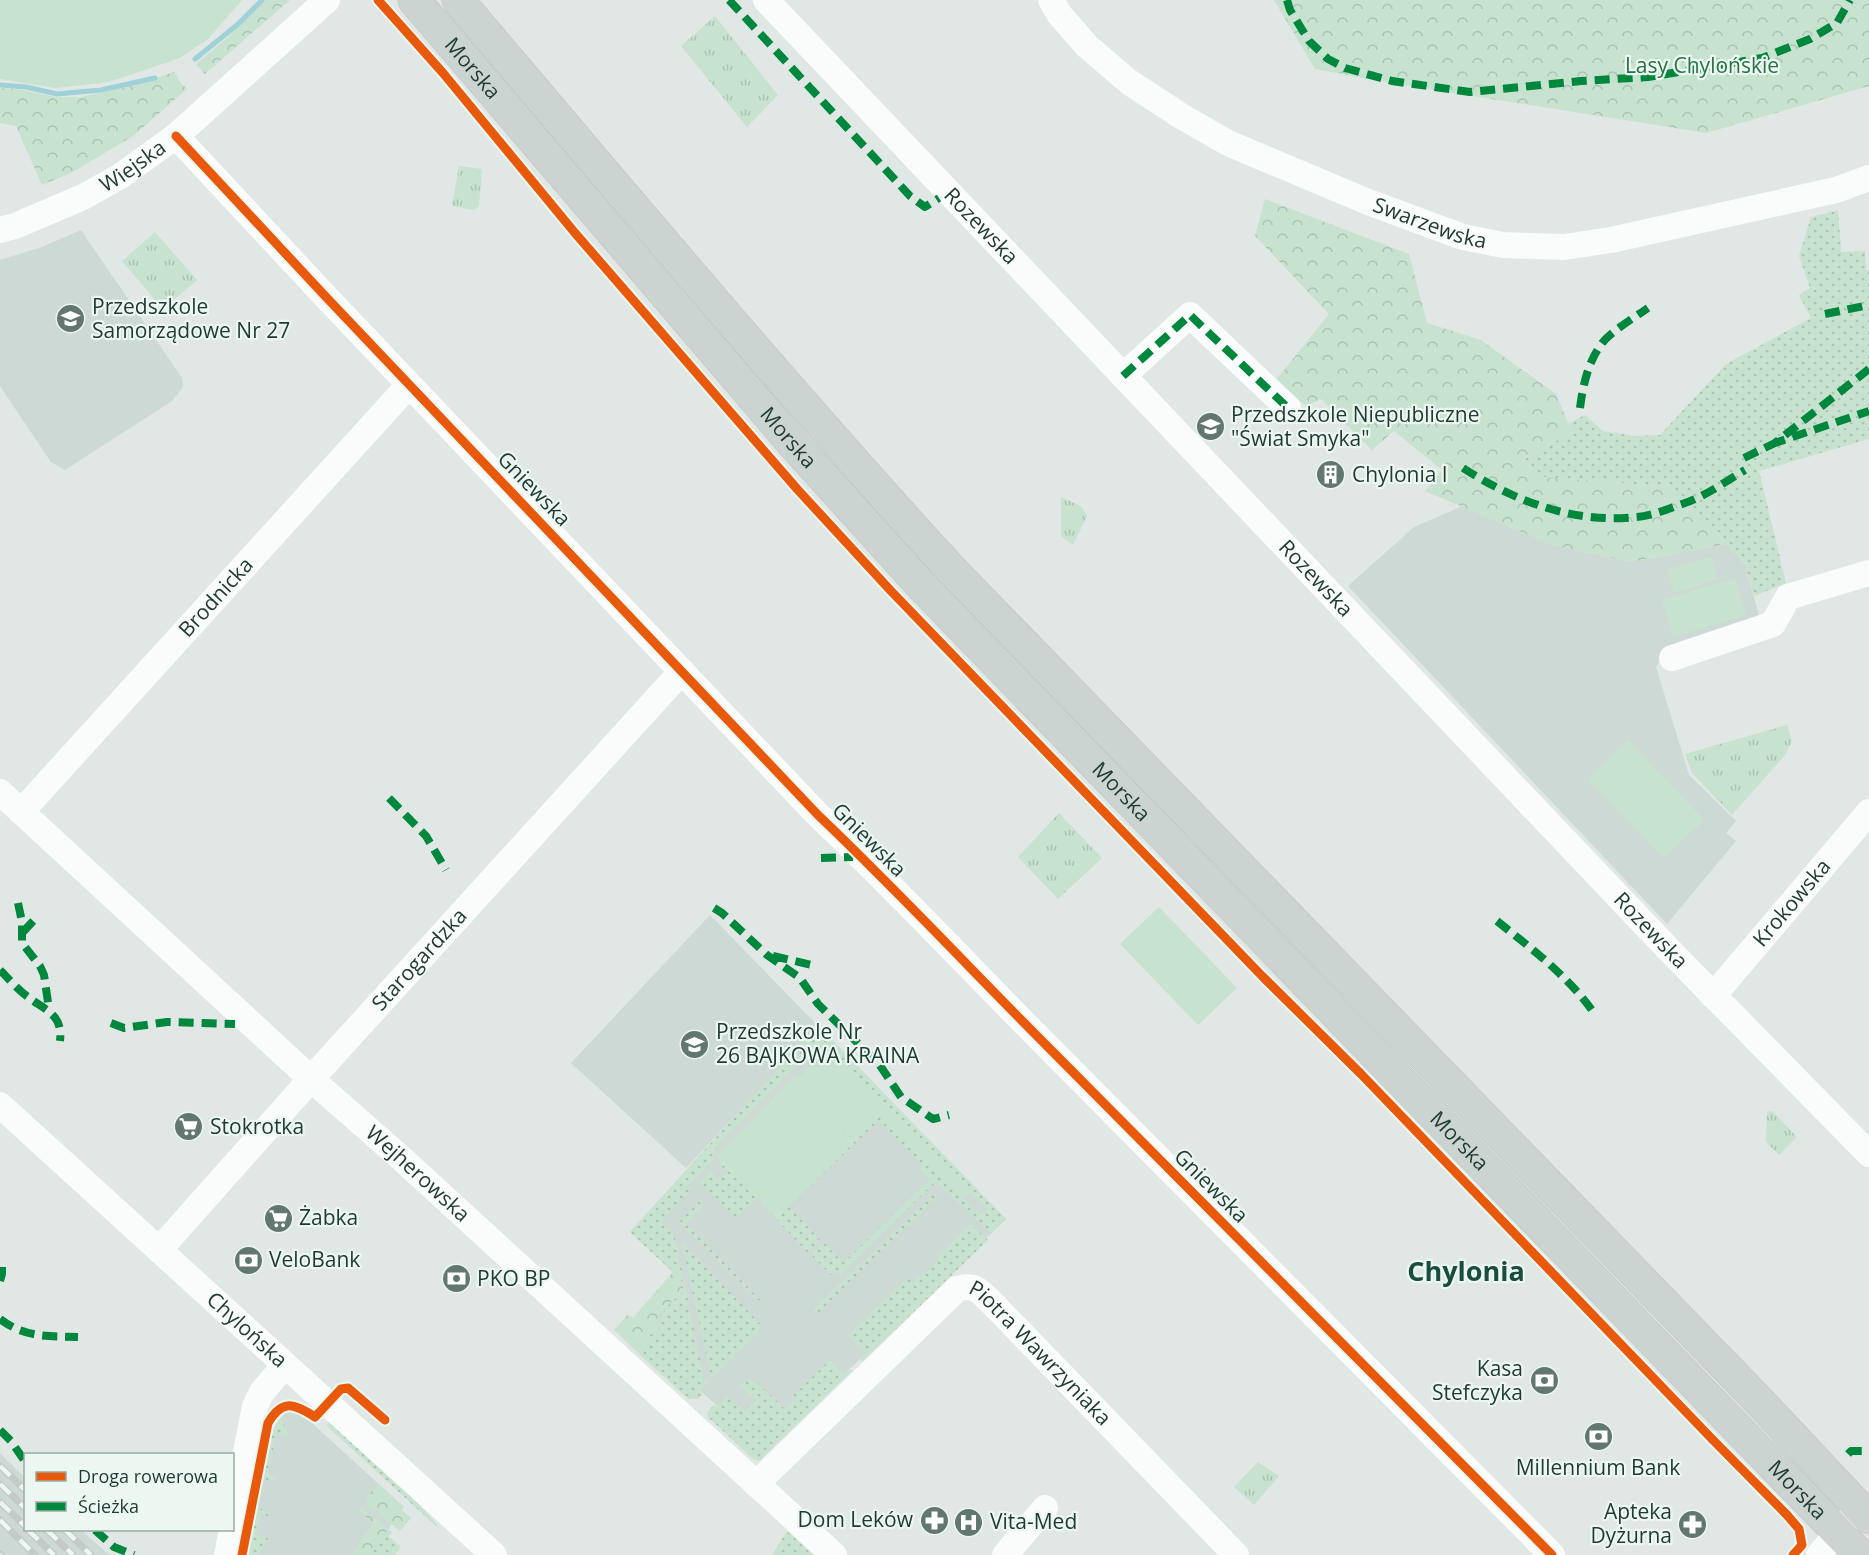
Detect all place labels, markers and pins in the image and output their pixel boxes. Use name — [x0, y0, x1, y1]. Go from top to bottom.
place label: Przedszkole Samorządowe Nr 27 — [92, 292, 290, 344]
school or university icon: Przedszkole Samorządowe Nr 27 — [55, 303, 87, 335]
place label: Przedszkole Niepubliczne "Świat Smyka" — [1231, 400, 1479, 452]
school or university icon: Przedszkole Niepubliczne "Świat Smyka" — [1194, 411, 1226, 443]
building icon: Chylonia I — [1315, 459, 1347, 491]
place label: Chylonia I — [1352, 460, 1448, 488]
place label: Przedszkole Nr 26 BAJKOWA KRAINA — [716, 1017, 920, 1069]
school or university icon: Przedszkole Nr 26 BAJKOWA KRAINA — [679, 1028, 711, 1060]
supermarket icon: Stokrotka — [173, 1111, 205, 1143]
place label: Stokrotka — [210, 1112, 304, 1140]
supermarket icon: Żabka — [262, 1202, 294, 1234]
place label: Żabka — [299, 1203, 358, 1231]
bank icon: VeloBank — [232, 1244, 264, 1276]
place label: VeloBank — [269, 1245, 360, 1273]
bank icon: PKO BP — [440, 1263, 472, 1295]
place label: PKO BP — [477, 1264, 550, 1292]
place label: Kasa Stefczyka — [1432, 1354, 1523, 1406]
bank icon: Kasa Stefczyka — [1528, 1365, 1560, 1397]
bank icon: Millennium Bank — [1582, 1421, 1614, 1453]
place label: Millennium Bank — [1516, 1453, 1680, 1481]
place label: Apteka Dyżurna — [1590, 1497, 1672, 1549]
pharmacy icon: Dom Leków — [918, 1504, 950, 1536]
place label: Dom Leków — [798, 1505, 914, 1533]
hospital icon: Vita-Med — [953, 1506, 985, 1538]
place label: Vita-Med — [990, 1507, 1077, 1535]
pharmacy icon: Apteka Dyżurna — [1677, 1508, 1709, 1540]

